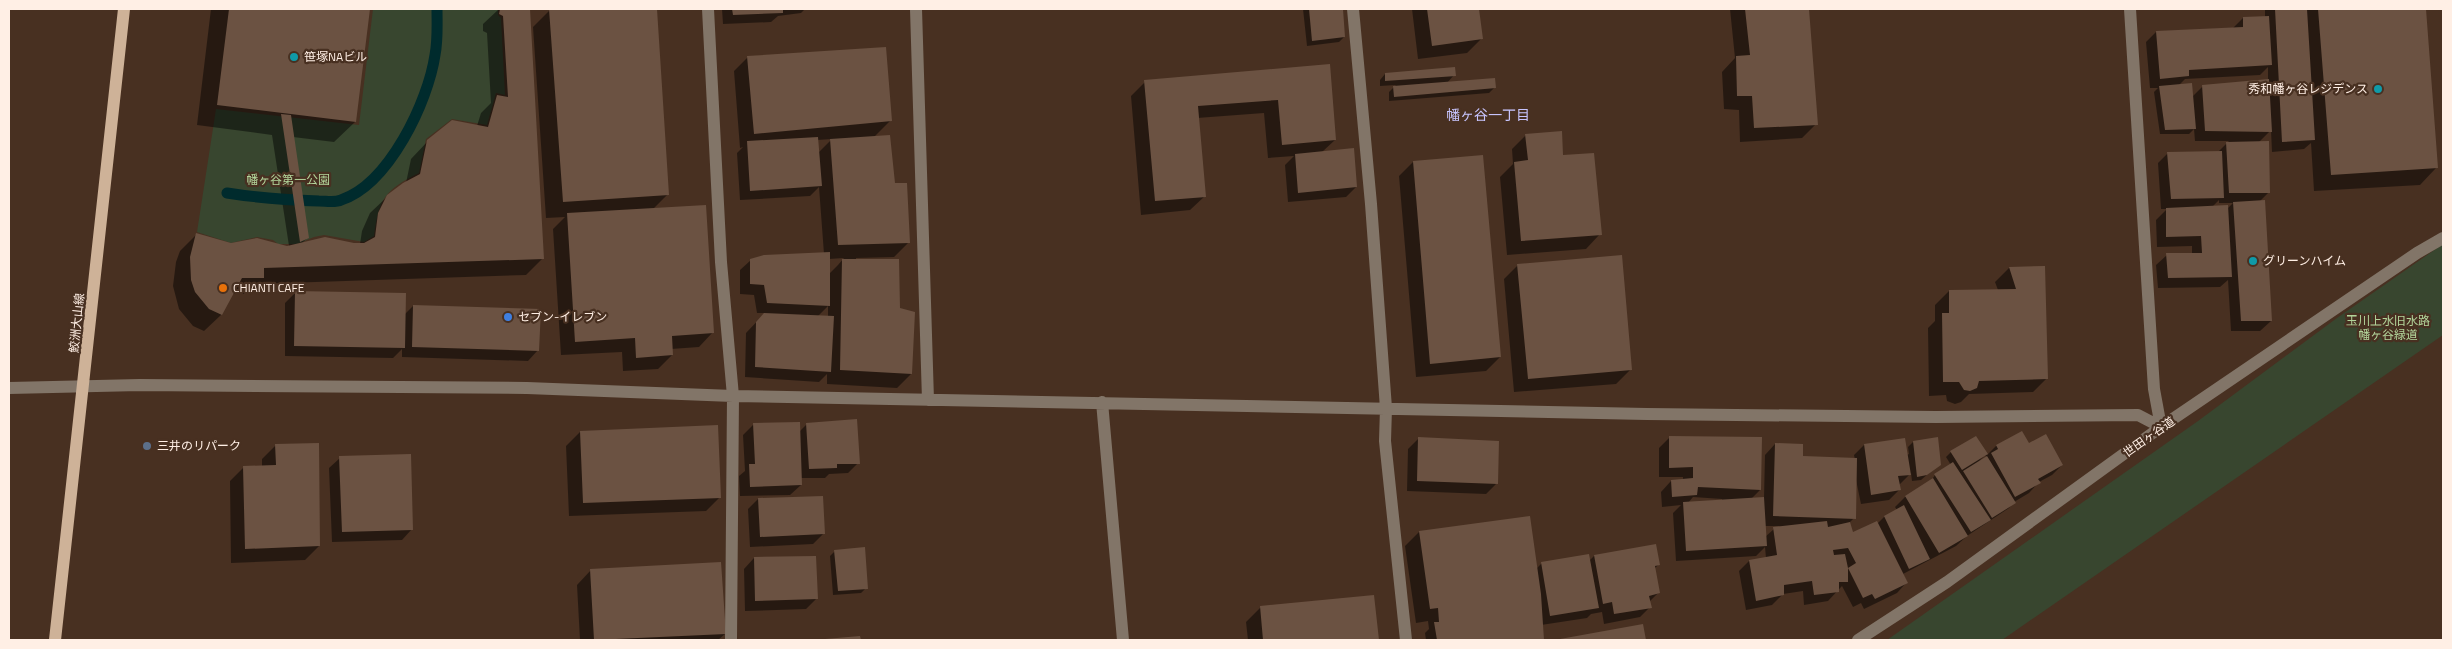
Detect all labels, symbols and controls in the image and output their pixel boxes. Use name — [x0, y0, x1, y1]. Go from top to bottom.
place label: 笹塚NAビル — [304, 47, 367, 66]
marker: 笹塚NAビル — [288, 51, 300, 63]
place label: 秀和幡ヶ谷レジデンス — [2248, 79, 2368, 98]
marker: 秀和幡ヶ谷レジデンス — [2372, 83, 2384, 95]
district label: 幡ヶ谷一丁目 — [1446, 104, 1530, 125]
park label: 幡ヶ谷第一公園 — [246, 170, 330, 189]
place label: グリーンハイム — [2263, 251, 2346, 270]
marker: グリーンハイム — [2247, 255, 2259, 267]
place label: CHIANTI CAFE — [233, 278, 305, 297]
marker: CHIANTI CAFE — [217, 282, 229, 294]
street label: 鮫洲大山線 — [64, 292, 89, 354]
place label: セブン-イレブン — [518, 307, 607, 326]
marker: セブン-イレブン — [502, 311, 514, 323]
park label: 玉川上水旧水路 幡ヶ谷緑道 — [2346, 311, 2430, 344]
street label: 世田ヶ谷道 — [2119, 412, 2179, 462]
place label: 三井のリパーク — [157, 436, 241, 455]
marker: 三井のリパーク — [141, 440, 153, 452]

